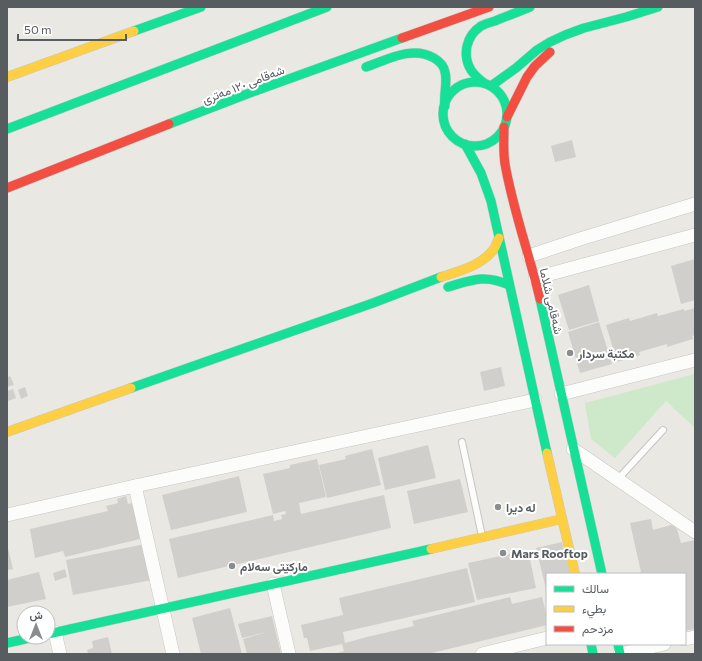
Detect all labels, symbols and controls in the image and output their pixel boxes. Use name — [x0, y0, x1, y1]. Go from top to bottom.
scale bar — [18, 16, 126, 42]
text: 50 m — [24, 22, 52, 36]
street label: شەقامی ١٢٠ مەتری — [200, 62, 287, 108]
street label: شەقامی شلاما — [536, 267, 566, 336]
place label: مكتبة سردار — [577, 346, 635, 362]
marker: مكتبة سردار — [565, 348, 575, 358]
place label: له ديرا — [506, 500, 536, 516]
marker: له ديرا — [493, 502, 503, 512]
place label: Mars Rooftop — [511, 546, 588, 560]
marker: Mars Rooftop — [498, 548, 508, 558]
place label: مارکێتی سەلام — [240, 559, 308, 575]
marker: مارکێتی سەلام — [227, 561, 237, 571]
legend — [546, 573, 686, 645]
text: سالك — [582, 581, 609, 595]
text: بطيء — [582, 601, 606, 619]
north arrow — [16, 605, 56, 645]
text: ش — [29, 608, 43, 622]
text: مزدحم — [582, 621, 613, 637]

